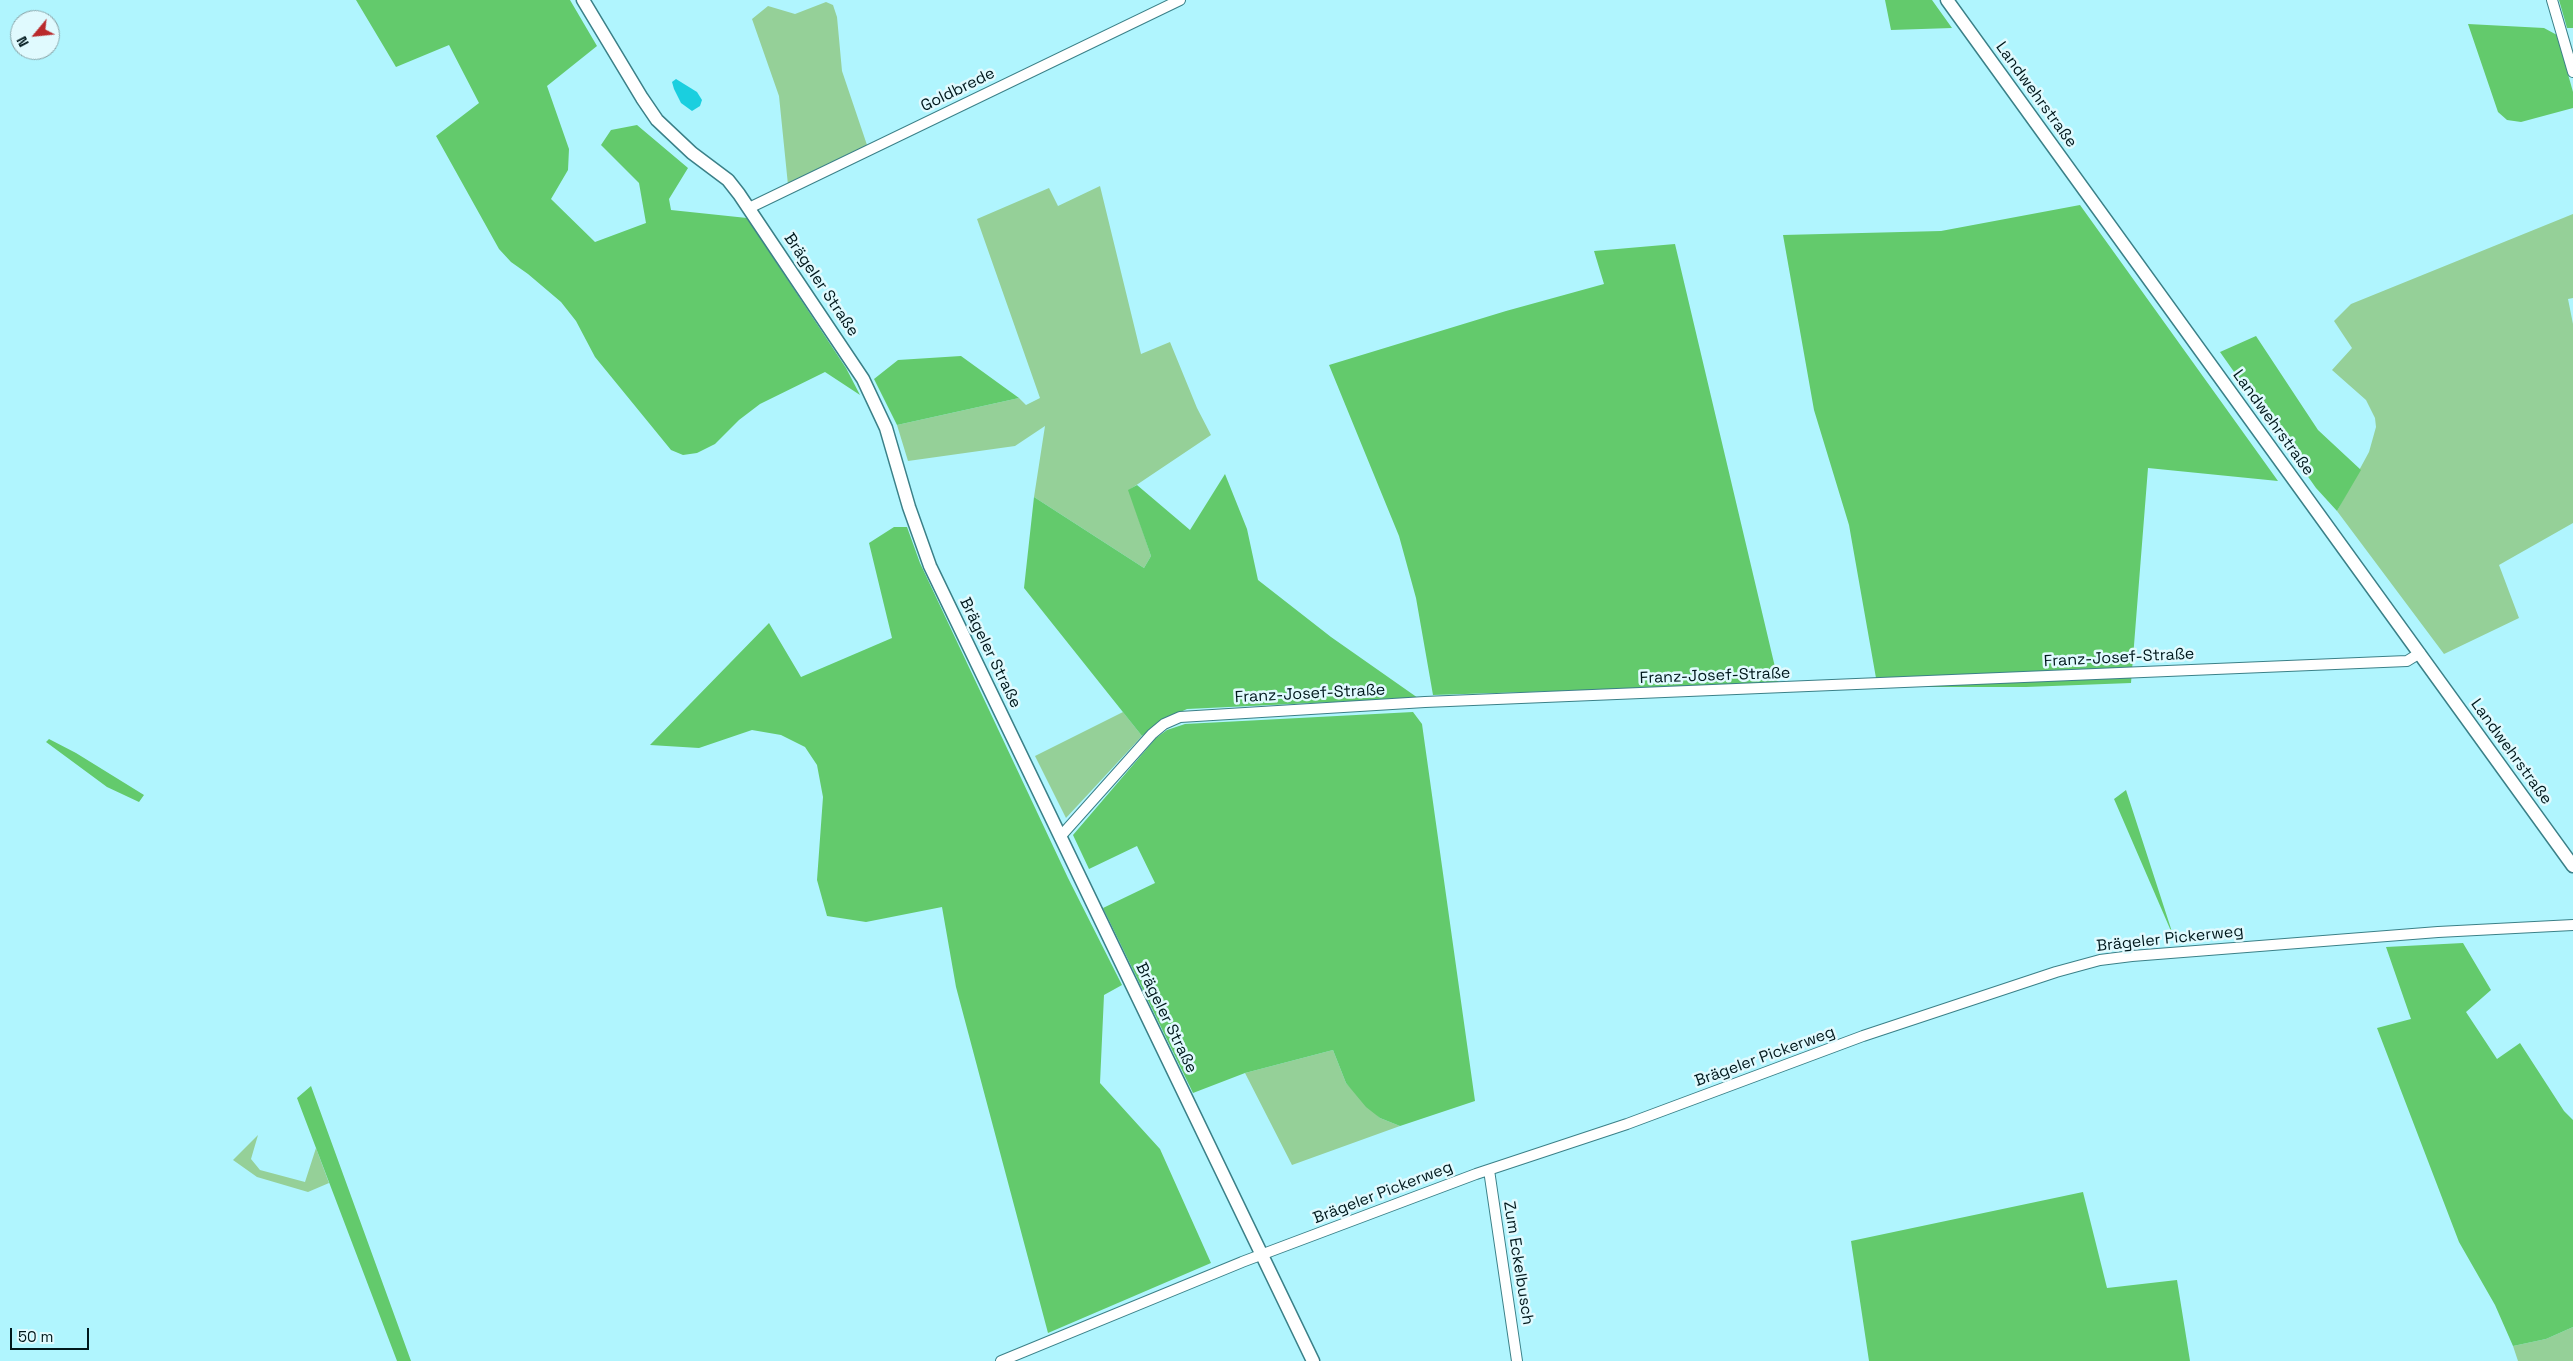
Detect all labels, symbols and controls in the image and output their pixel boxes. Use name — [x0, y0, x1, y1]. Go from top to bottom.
north arrow — [10, 10, 60, 60]
text: N — [12, 33, 33, 50]
street label: Landwehrstraße — [1991, 38, 2081, 152]
street label: Goldbrede — [918, 64, 998, 116]
street label: Brägeler Straße — [779, 230, 863, 340]
street label: Landwehrstraße — [2228, 366, 2318, 480]
street label: Brägeler Straße — [955, 595, 1025, 711]
street label: Franz-Josef-Straße — [2043, 644, 2195, 672]
street label: Franz-Josef-Straße — [1639, 664, 1791, 688]
street label: Franz-Josef-Straße — [1234, 680, 1386, 708]
street label: Landwehrstraße — [2466, 695, 2556, 809]
street label: Brägeler Pickerweg — [2096, 922, 2244, 956]
street label: Brägeler Straße — [1131, 960, 1201, 1076]
street label: Brägeler Pickerweg — [1692, 1023, 1838, 1091]
street label: Brägeler Pickerweg — [1311, 1158, 1455, 1228]
street label: Zum Eckelbusch — [1499, 1200, 1537, 1326]
scale bar — [12, 1318, 91, 1350]
text: 50 m — [18, 1327, 53, 1346]

